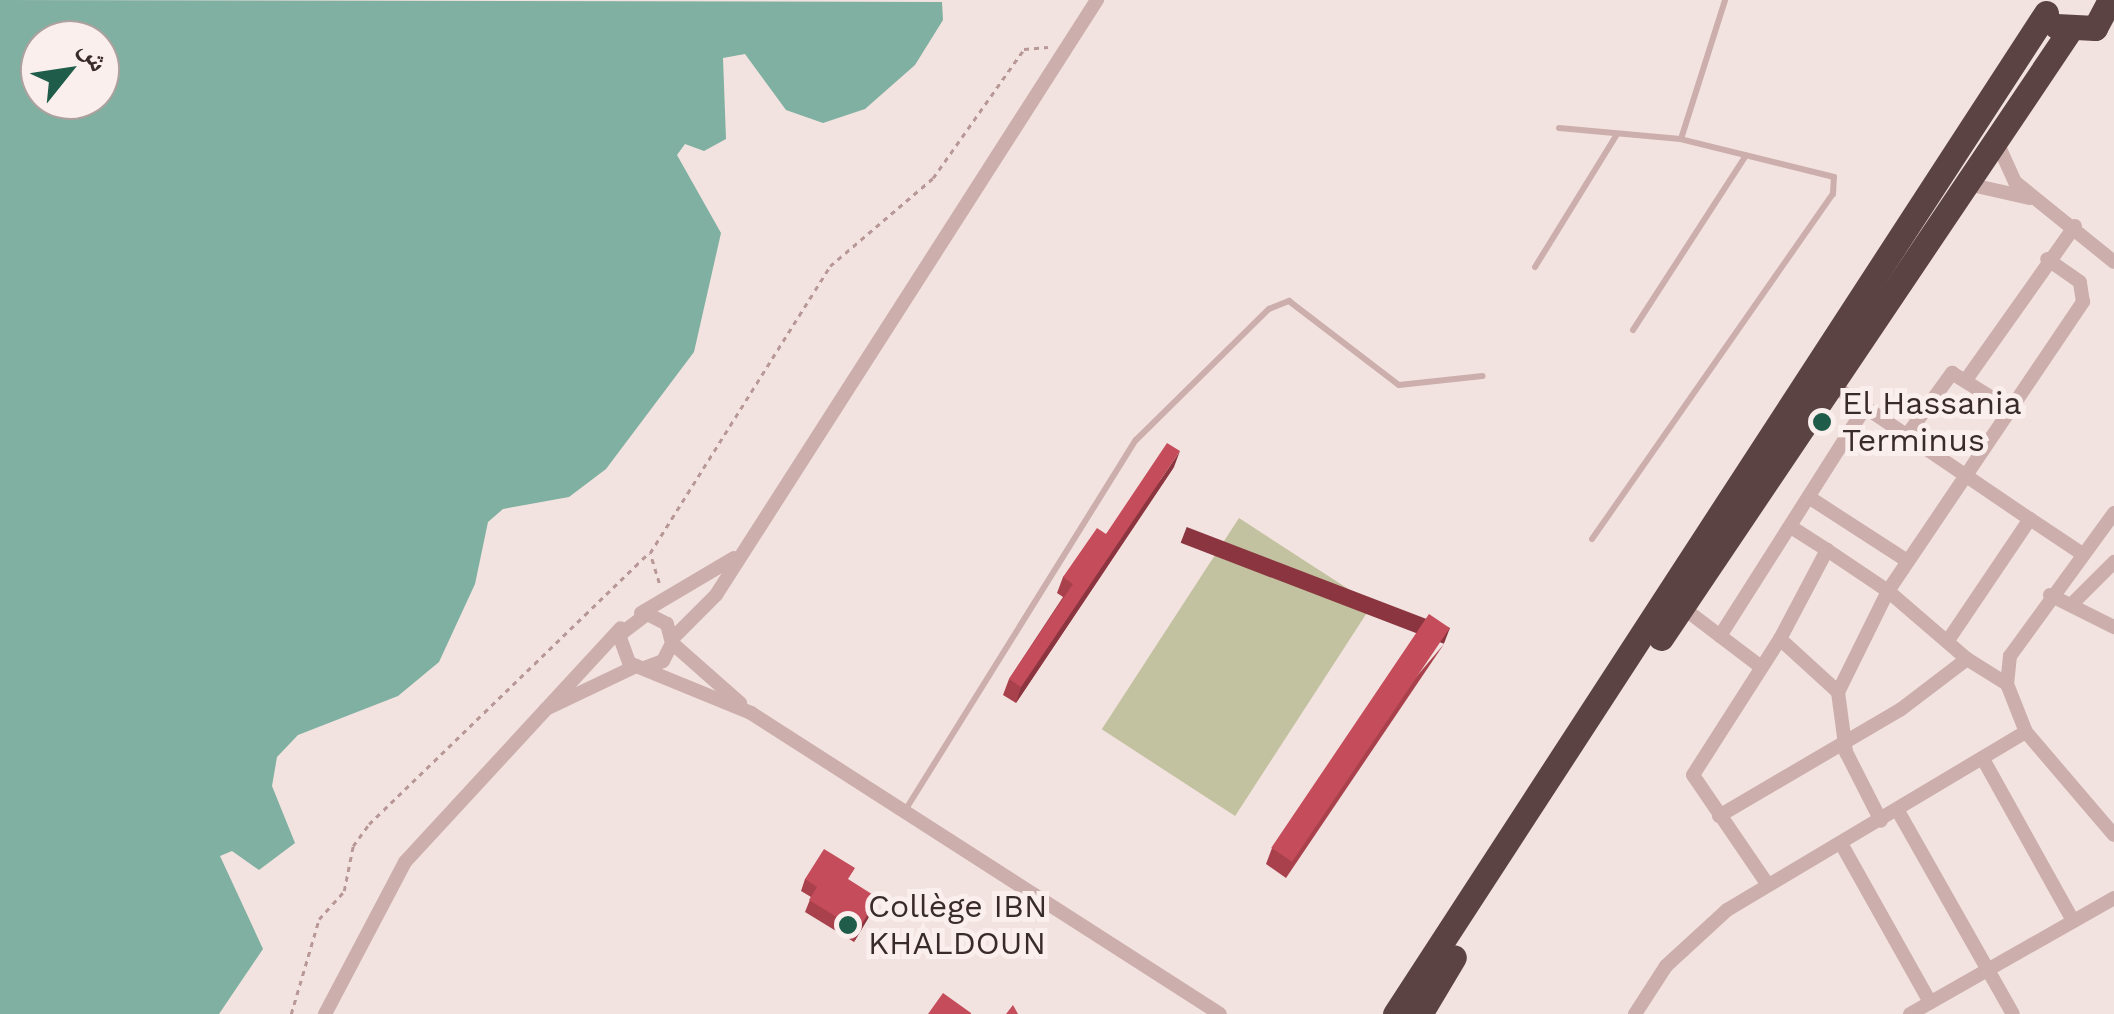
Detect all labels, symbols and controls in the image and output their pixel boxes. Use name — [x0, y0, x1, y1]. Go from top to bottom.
north arrow — [20, 20, 120, 120]
text: ش — [73, 35, 116, 77]
place label: El Hassania Terminus — [1842, 385, 2023, 460]
marker: El Hassania Terminus — [1811, 411, 1833, 433]
place label: Collège IBN KHALDOUN — [868, 888, 1047, 963]
marker: Collège IBN KHALDOUN — [837, 914, 859, 936]

